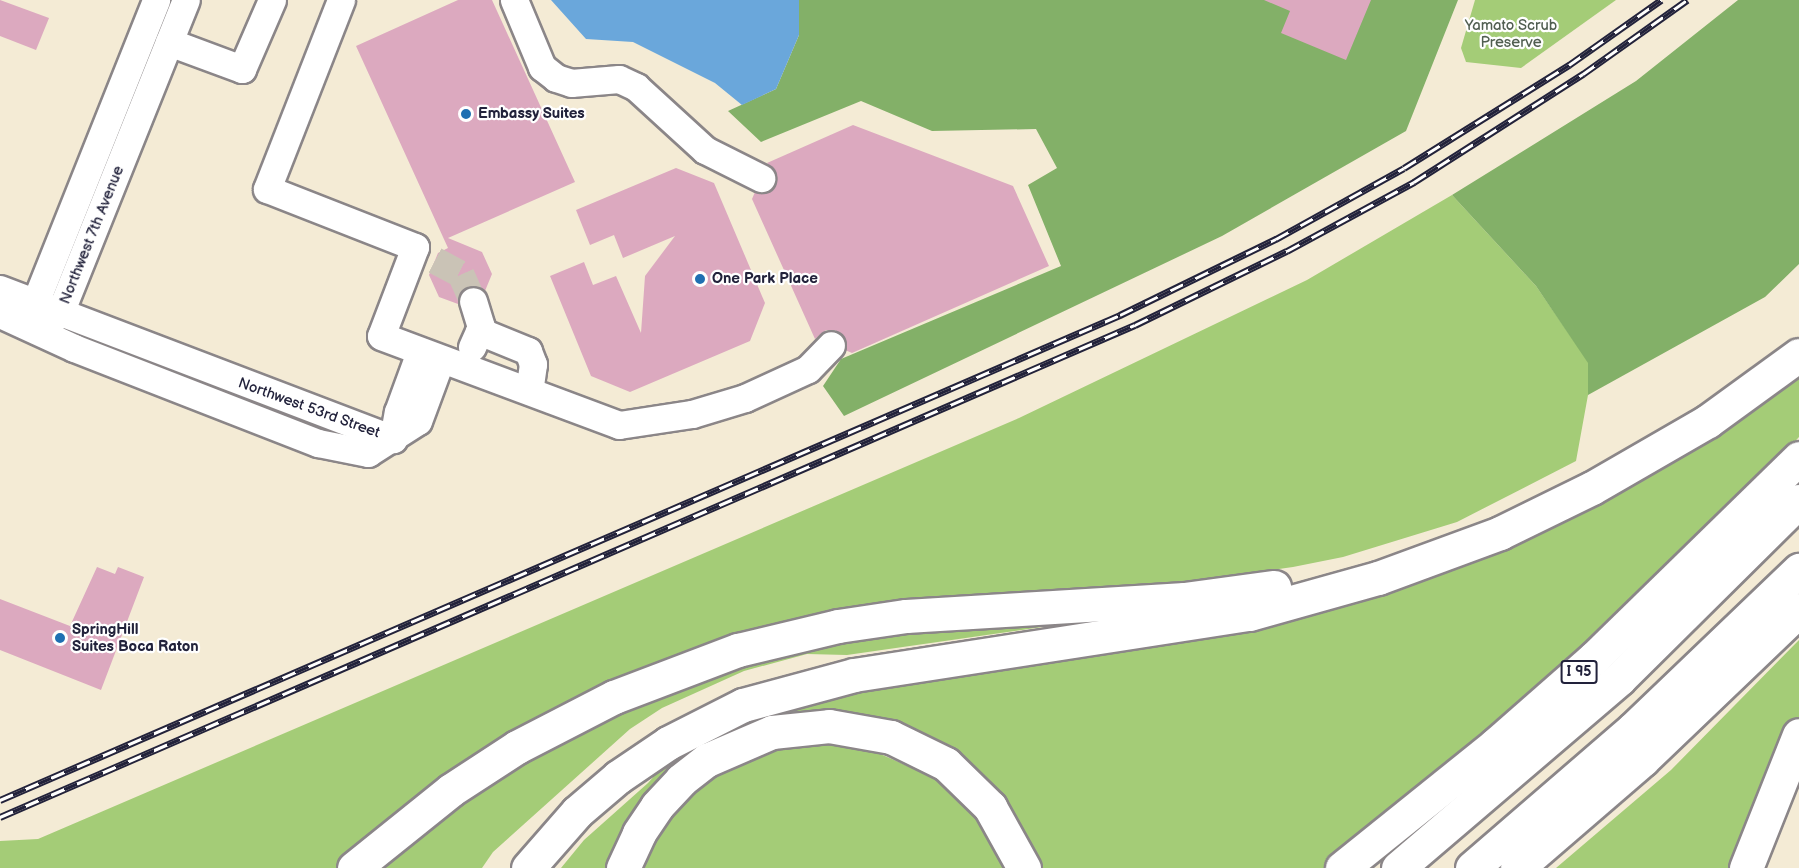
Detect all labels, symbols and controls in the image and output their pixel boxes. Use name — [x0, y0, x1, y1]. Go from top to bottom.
park label: Yamato Scrub Preserve — [1465, 16, 1557, 51]
place label: Embassy Suites — [478, 105, 585, 123]
marker: Embassy Suites — [459, 107, 473, 121]
street label: Northwest 7th Avenue — [56, 163, 128, 307]
place label: One Park Place — [712, 270, 818, 288]
marker: One Park Place — [693, 272, 707, 286]
street label: Northwest 53rd Street — [236, 374, 382, 442]
place label: SpringHill Suites Boca Raton — [72, 620, 199, 655]
marker: SpringHill Suites Boca Raton — [53, 631, 67, 645]
road number: I 95 — [1560, 661, 1598, 683]

